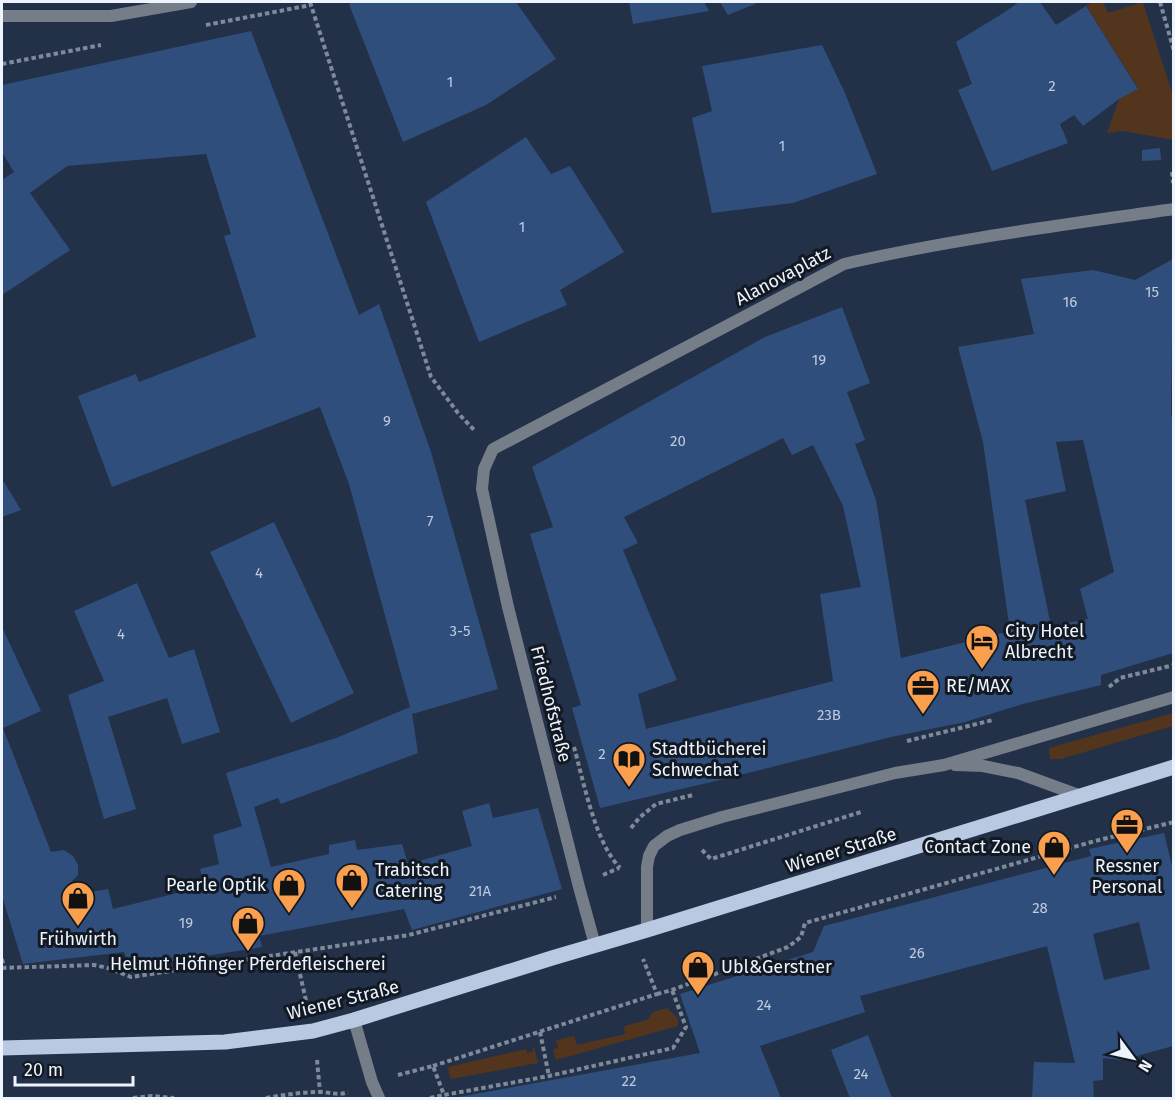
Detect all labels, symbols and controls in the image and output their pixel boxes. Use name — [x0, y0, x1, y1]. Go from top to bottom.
house number: 1 — [447, 73, 453, 91]
house number: 2 — [1048, 77, 1056, 95]
house number: 1 — [779, 137, 785, 155]
house number: 1 — [519, 218, 525, 236]
street label: Alanovaplatz — [732, 242, 834, 310]
house number: 15 — [1145, 283, 1159, 301]
house number: 16 — [1063, 293, 1077, 311]
house number: 19 — [812, 351, 826, 369]
house number: 9 — [383, 412, 391, 430]
house number: 20 — [670, 432, 686, 450]
house number: 7 — [427, 512, 434, 530]
house number: 4 — [255, 564, 263, 582]
place label: City Hotel Albrecht — [1005, 620, 1084, 663]
house number: 3-5 — [450, 622, 470, 640]
hotel icon: City Hotel Albrecht — [964, 623, 1000, 670]
house number: 4 — [117, 625, 125, 643]
street label: Friedhofstraße — [526, 643, 576, 765]
office icon: RE/MAX — [905, 668, 941, 715]
place label: RE/MAX — [946, 675, 1010, 697]
house number: 23B — [817, 706, 841, 724]
place label: Stadtbücherei Schwechat — [652, 738, 767, 781]
library icon: Stadtbücherei Schwechat — [611, 741, 647, 788]
house number: 2 — [598, 745, 606, 763]
office icon: Ressner Personal — [1109, 807, 1145, 854]
street label: Wiener Straße — [783, 823, 899, 877]
shop icon: Contact Zone — [1036, 829, 1072, 876]
place label: Contact Zone — [924, 836, 1031, 858]
place label: Ressner Personal — [1092, 855, 1162, 898]
place label: Trabitsch Catering — [375, 859, 450, 902]
shop icon: Trabitsch Catering — [334, 862, 370, 909]
shop icon: Pearle Optik — [271, 867, 307, 914]
place label: Pearle Optik — [166, 874, 267, 896]
shop icon: Frühwirth — [60, 880, 96, 927]
house number: 21A — [469, 882, 491, 900]
house number: 28 — [1032, 899, 1048, 917]
shop icon: Helmut Höfinger Pferdefleischerei — [230, 905, 266, 952]
house number: 19 — [179, 914, 193, 932]
place label: Frühwirth — [39, 928, 117, 950]
house number: 26 — [909, 944, 925, 962]
shop icon: Ubl&Gerstner — [680, 949, 716, 996]
place label: Helmut Höfinger Pferdefleischerei — [110, 953, 386, 975]
place label: Ubl&Gerstner — [721, 956, 832, 978]
street label: Wiener Straße — [285, 975, 401, 1025]
house number: 24 — [756, 996, 772, 1014]
north arrow — [1103, 1028, 1163, 1088]
scale bar — [15, 1049, 134, 1087]
text: N — [1134, 1056, 1156, 1076]
text: 20 m — [24, 1059, 63, 1081]
house number: 24 — [853, 1065, 869, 1083]
house number: 22 — [622, 1072, 636, 1090]

